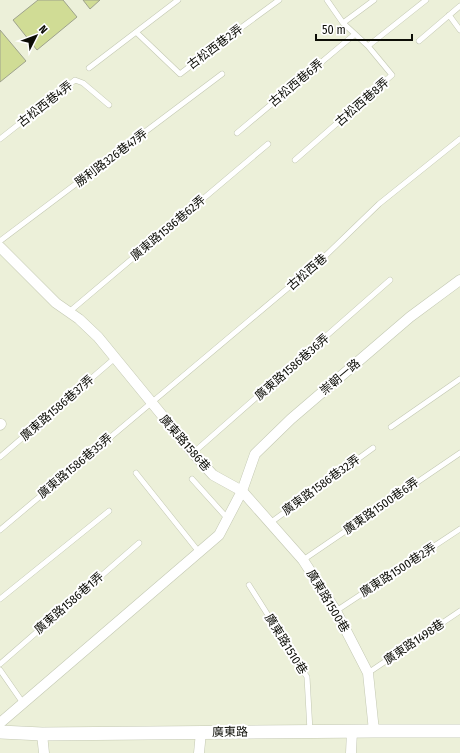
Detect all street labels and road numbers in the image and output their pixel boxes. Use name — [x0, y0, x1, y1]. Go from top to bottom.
street label: 古松西巷2弄 — [185, 22, 245, 72]
street label: 古松西巷6弄 — [266, 56, 326, 110]
street label: 古松西巷8弄 — [332, 75, 392, 129]
street label: 古松西巷4弄 — [15, 78, 75, 130]
street label: 勝利路326巷47弄 — [72, 126, 150, 190]
street label: 廣東路1586巷62弄 — [128, 193, 208, 263]
street label: 古松西巷 — [284, 251, 330, 293]
street label: 廣東路1586巷36弄 — [252, 331, 332, 403]
street label: 崇朝一路 — [317, 356, 363, 398]
street label: 廣東路1586巷37弄 — [18, 372, 96, 444]
street label: 廣東路1586巷 — [157, 412, 213, 474]
street label: 廣東路1586巷35弄 — [35, 431, 115, 501]
street label: 廣東路1586巷32弄 — [279, 452, 363, 518]
street label: 廣東路1500巷6弄 — [341, 475, 421, 537]
street label: 廣東路1500巷2弄 — [357, 540, 439, 600]
street label: 廣東路1500巷 — [304, 567, 352, 635]
street label: 廣東路1586巷1弄 — [32, 569, 106, 637]
street label: 廣東路1510巷 — [262, 611, 310, 677]
street label: 廣東路1498巷 — [381, 617, 447, 667]
street label: 廣東路 — [212, 725, 248, 739]

